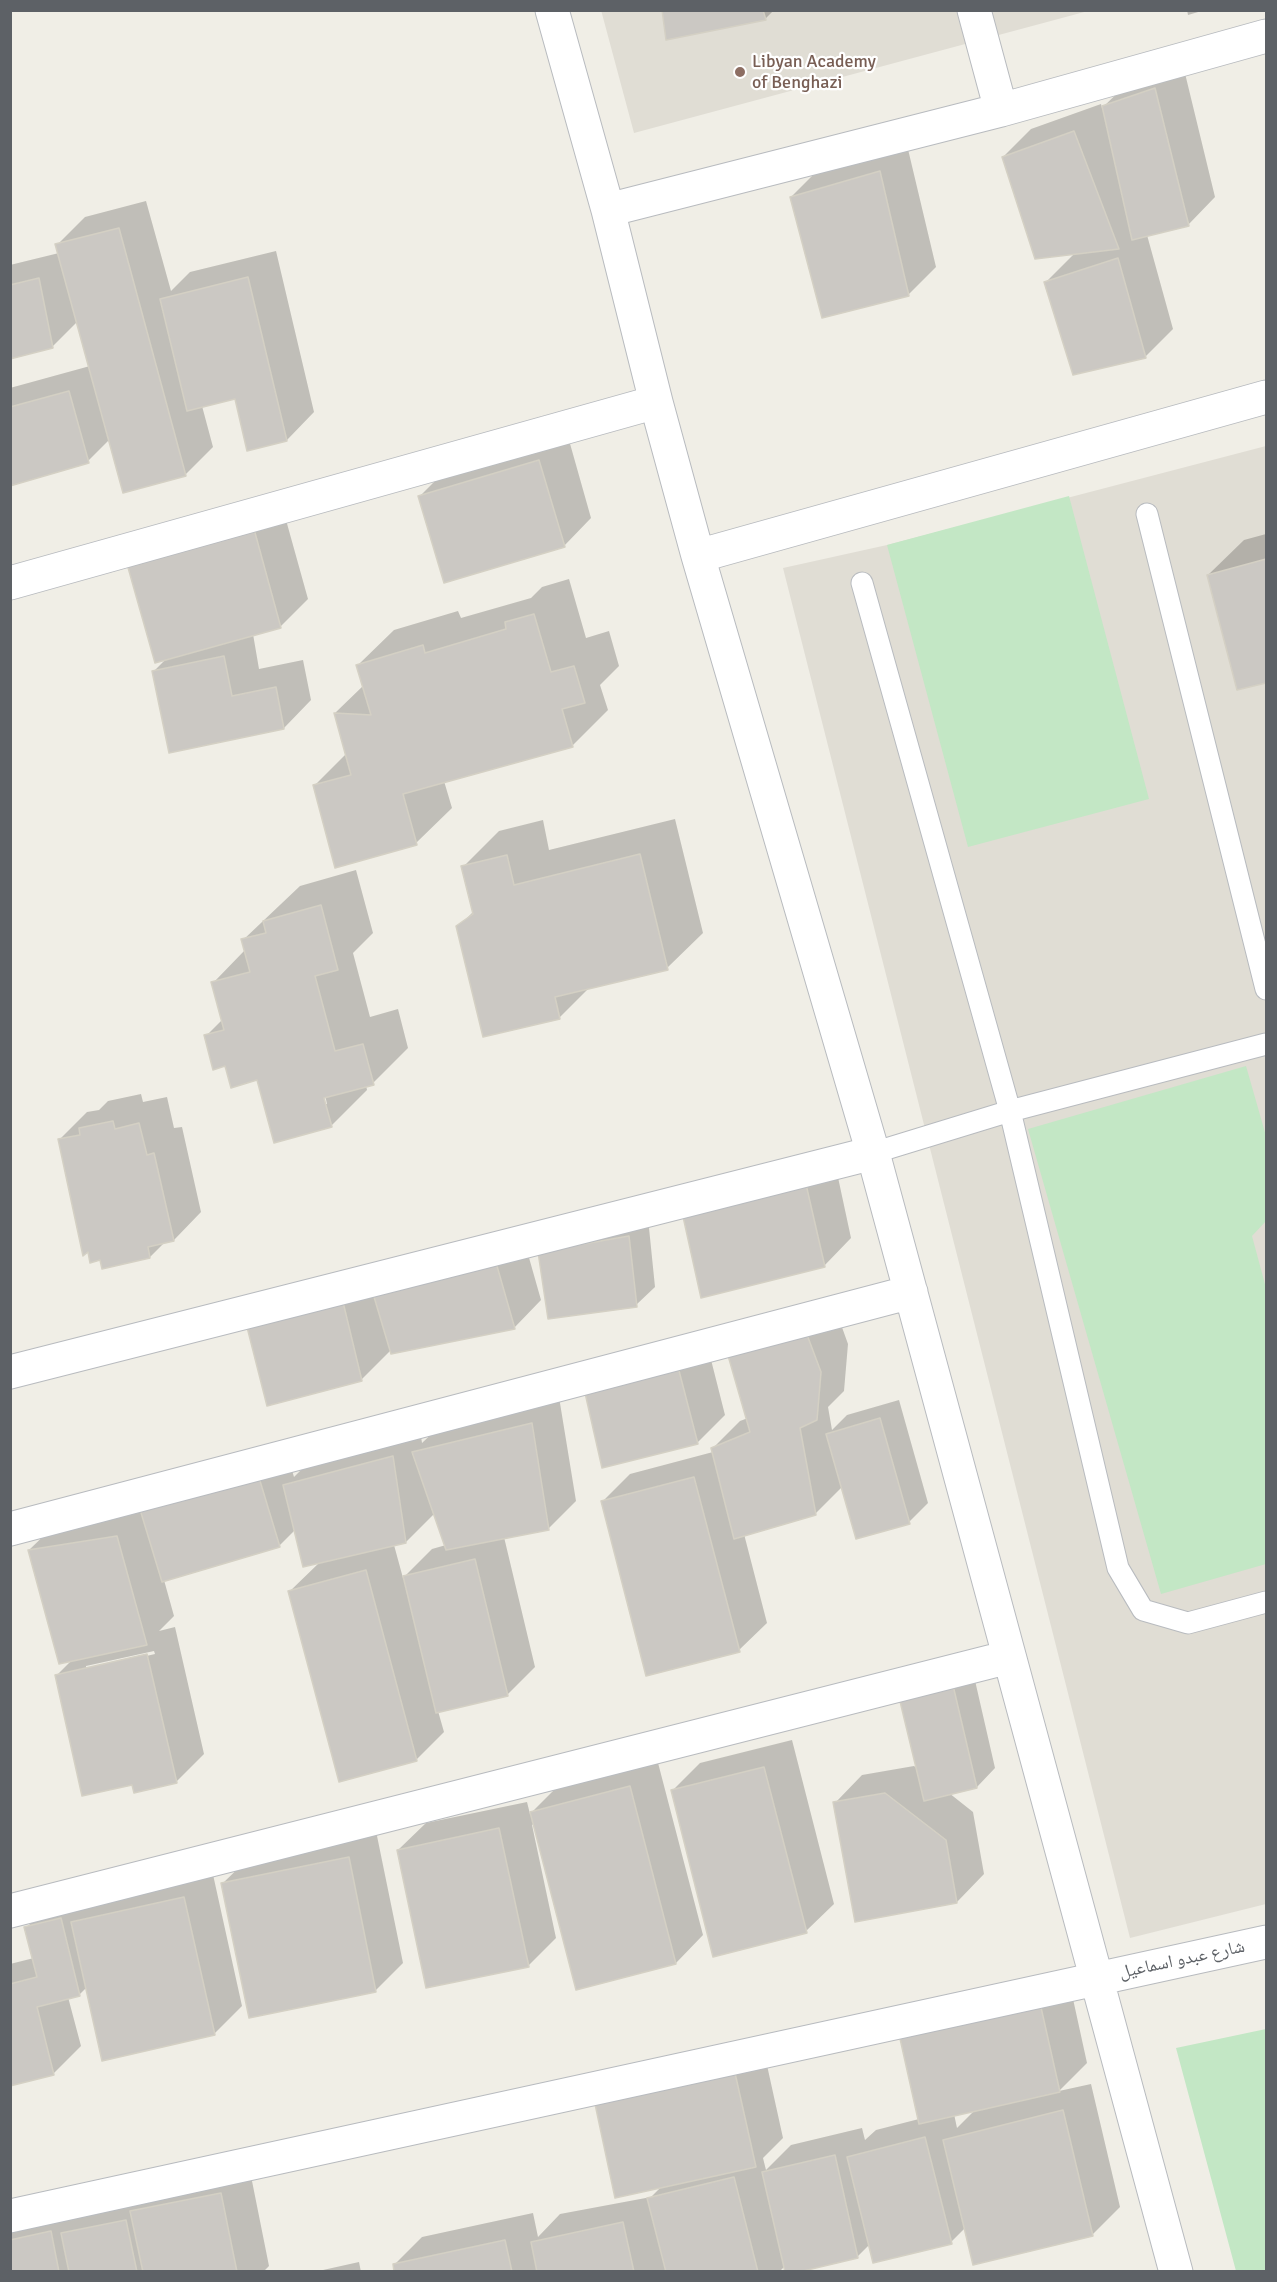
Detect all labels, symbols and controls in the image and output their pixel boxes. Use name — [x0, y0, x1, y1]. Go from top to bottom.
place label: Libyan Academy of Benghazi — [752, 51, 876, 94]
marker: Libyan Academy of Benghazi — [733, 65, 747, 79]
street label: شارع عبدو اسماعيل — [1117, 1936, 1247, 1984]

